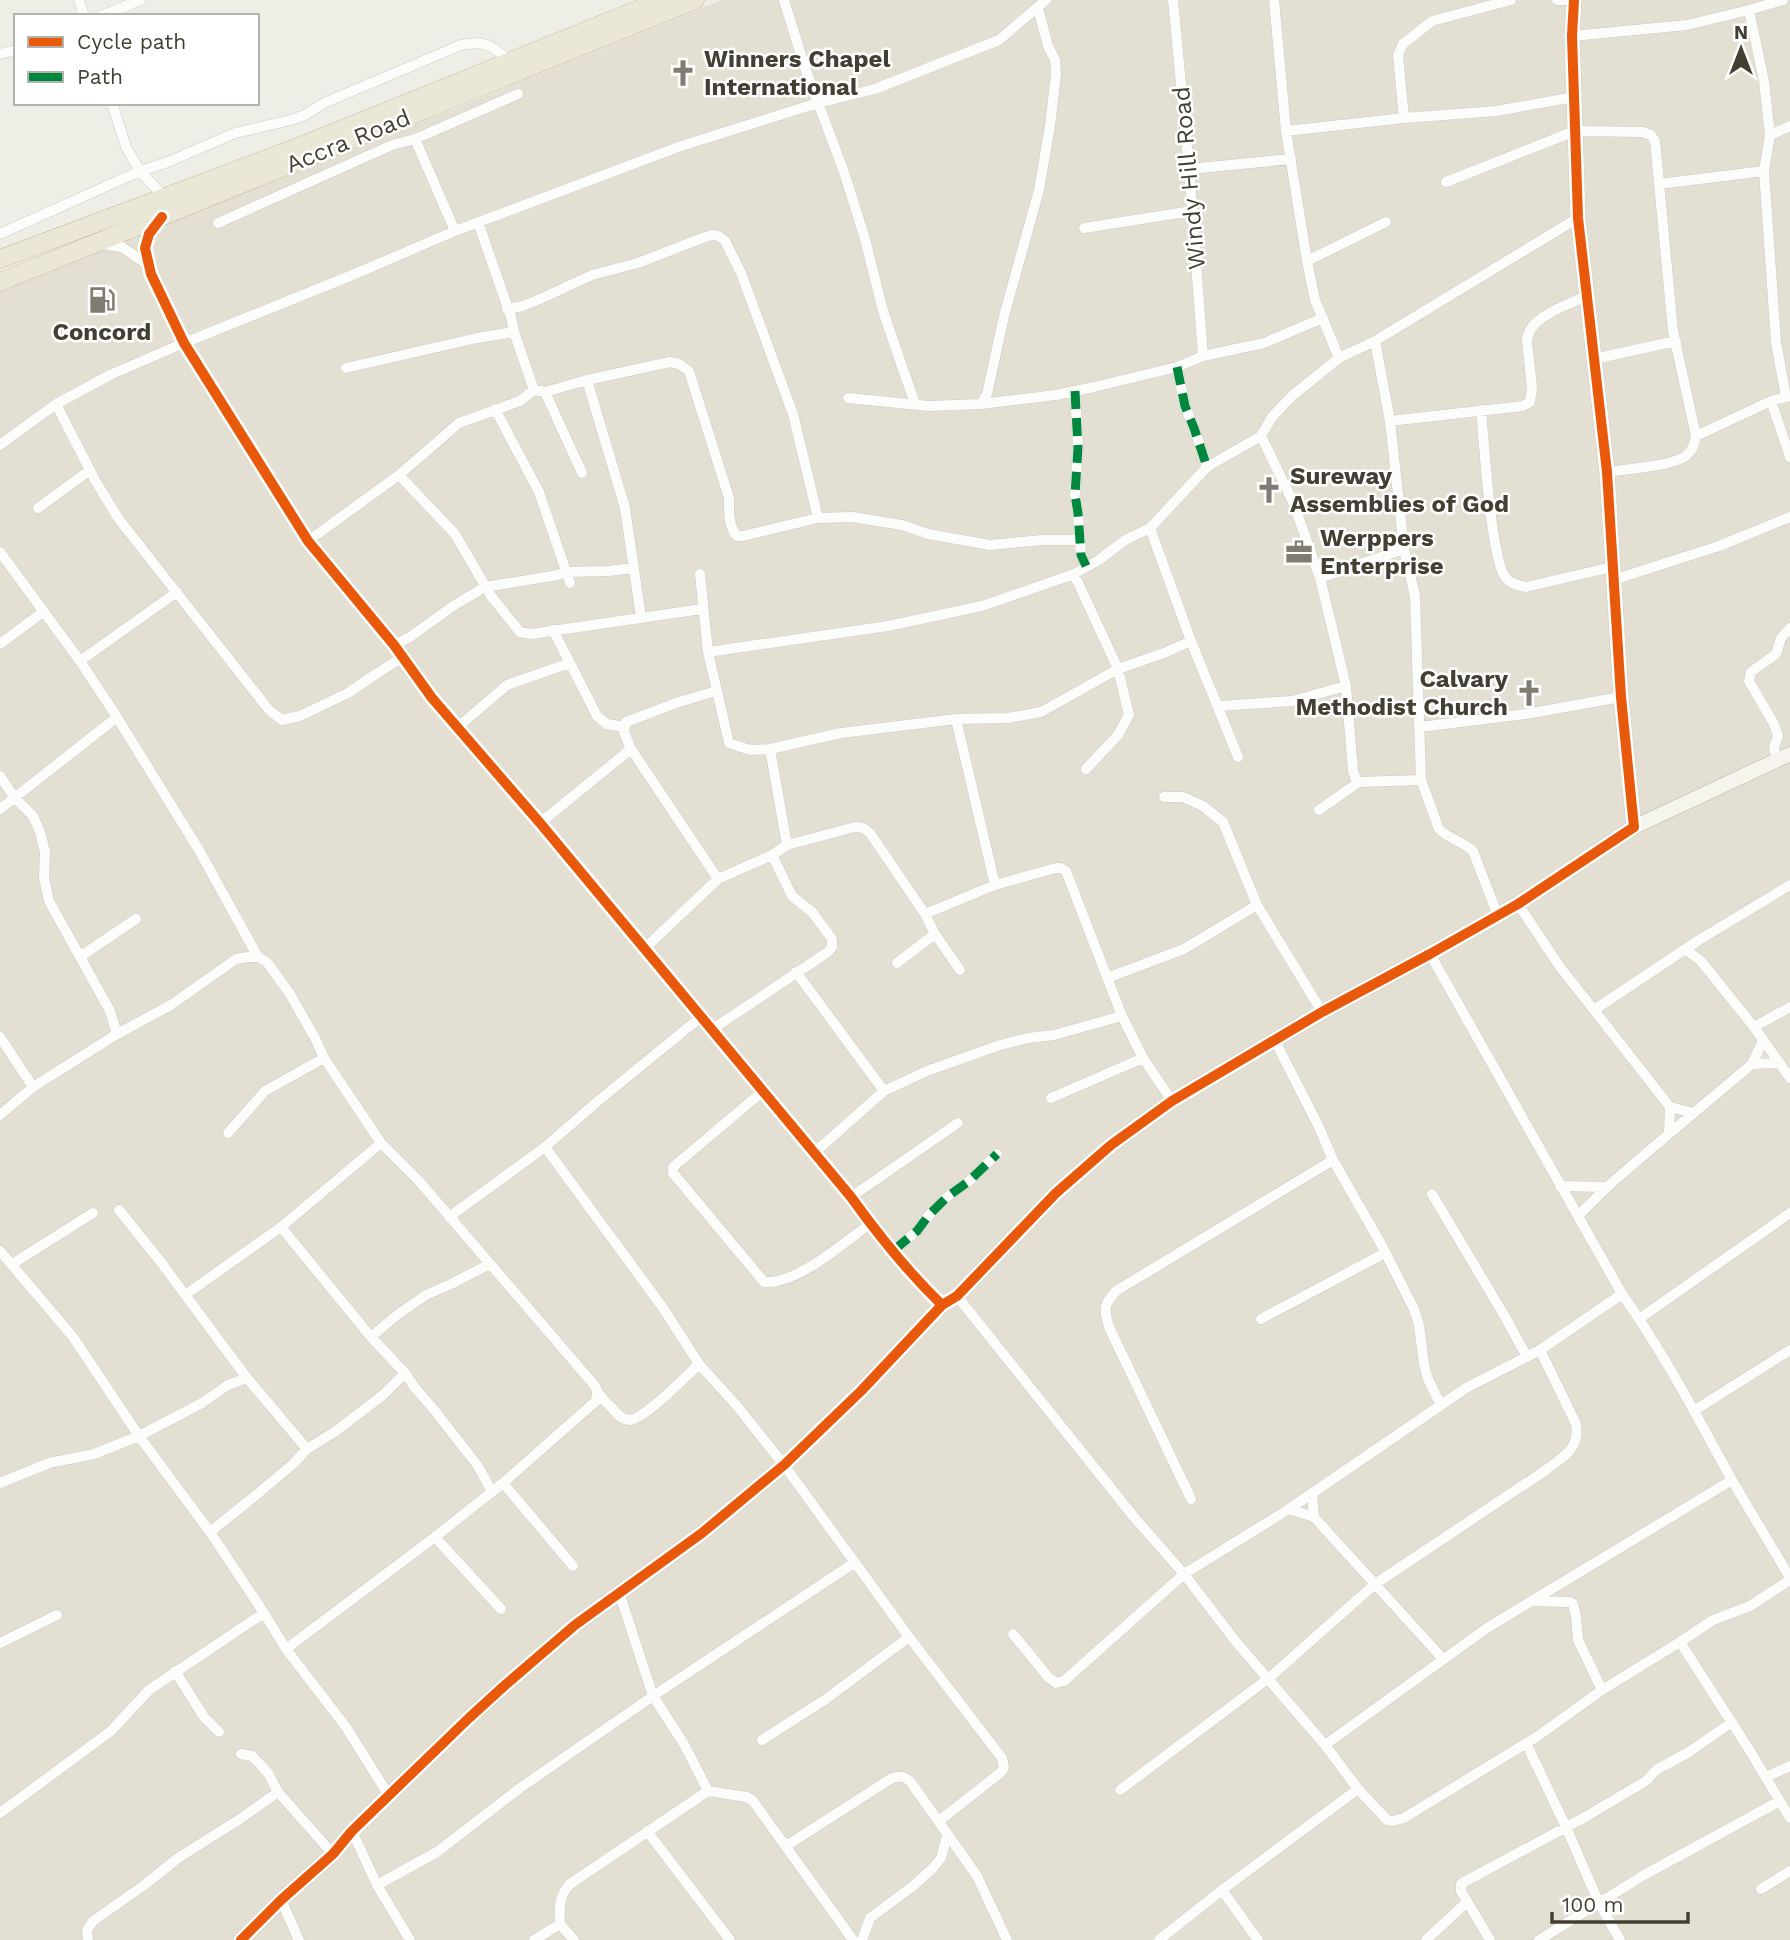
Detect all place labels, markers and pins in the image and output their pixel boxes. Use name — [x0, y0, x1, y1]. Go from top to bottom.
place label: Winners Chapel International — [704, 45, 890, 101]
church icon: Winners Chapel International — [668, 58, 698, 88]
fuel station icon: Concord — [87, 285, 117, 315]
place label: Concord — [53, 318, 151, 346]
place label: Sureway Assemblies of God — [1290, 462, 1509, 518]
church icon: Sureway Assemblies of God — [1254, 475, 1284, 505]
place label: Werppers Enterprise — [1320, 524, 1444, 580]
office icon: Werppers Enterprise — [1284, 537, 1314, 567]
place label: Calvary Methodist Church — [1296, 665, 1508, 721]
church icon: Calvary Methodist Church — [1514, 678, 1544, 708]

